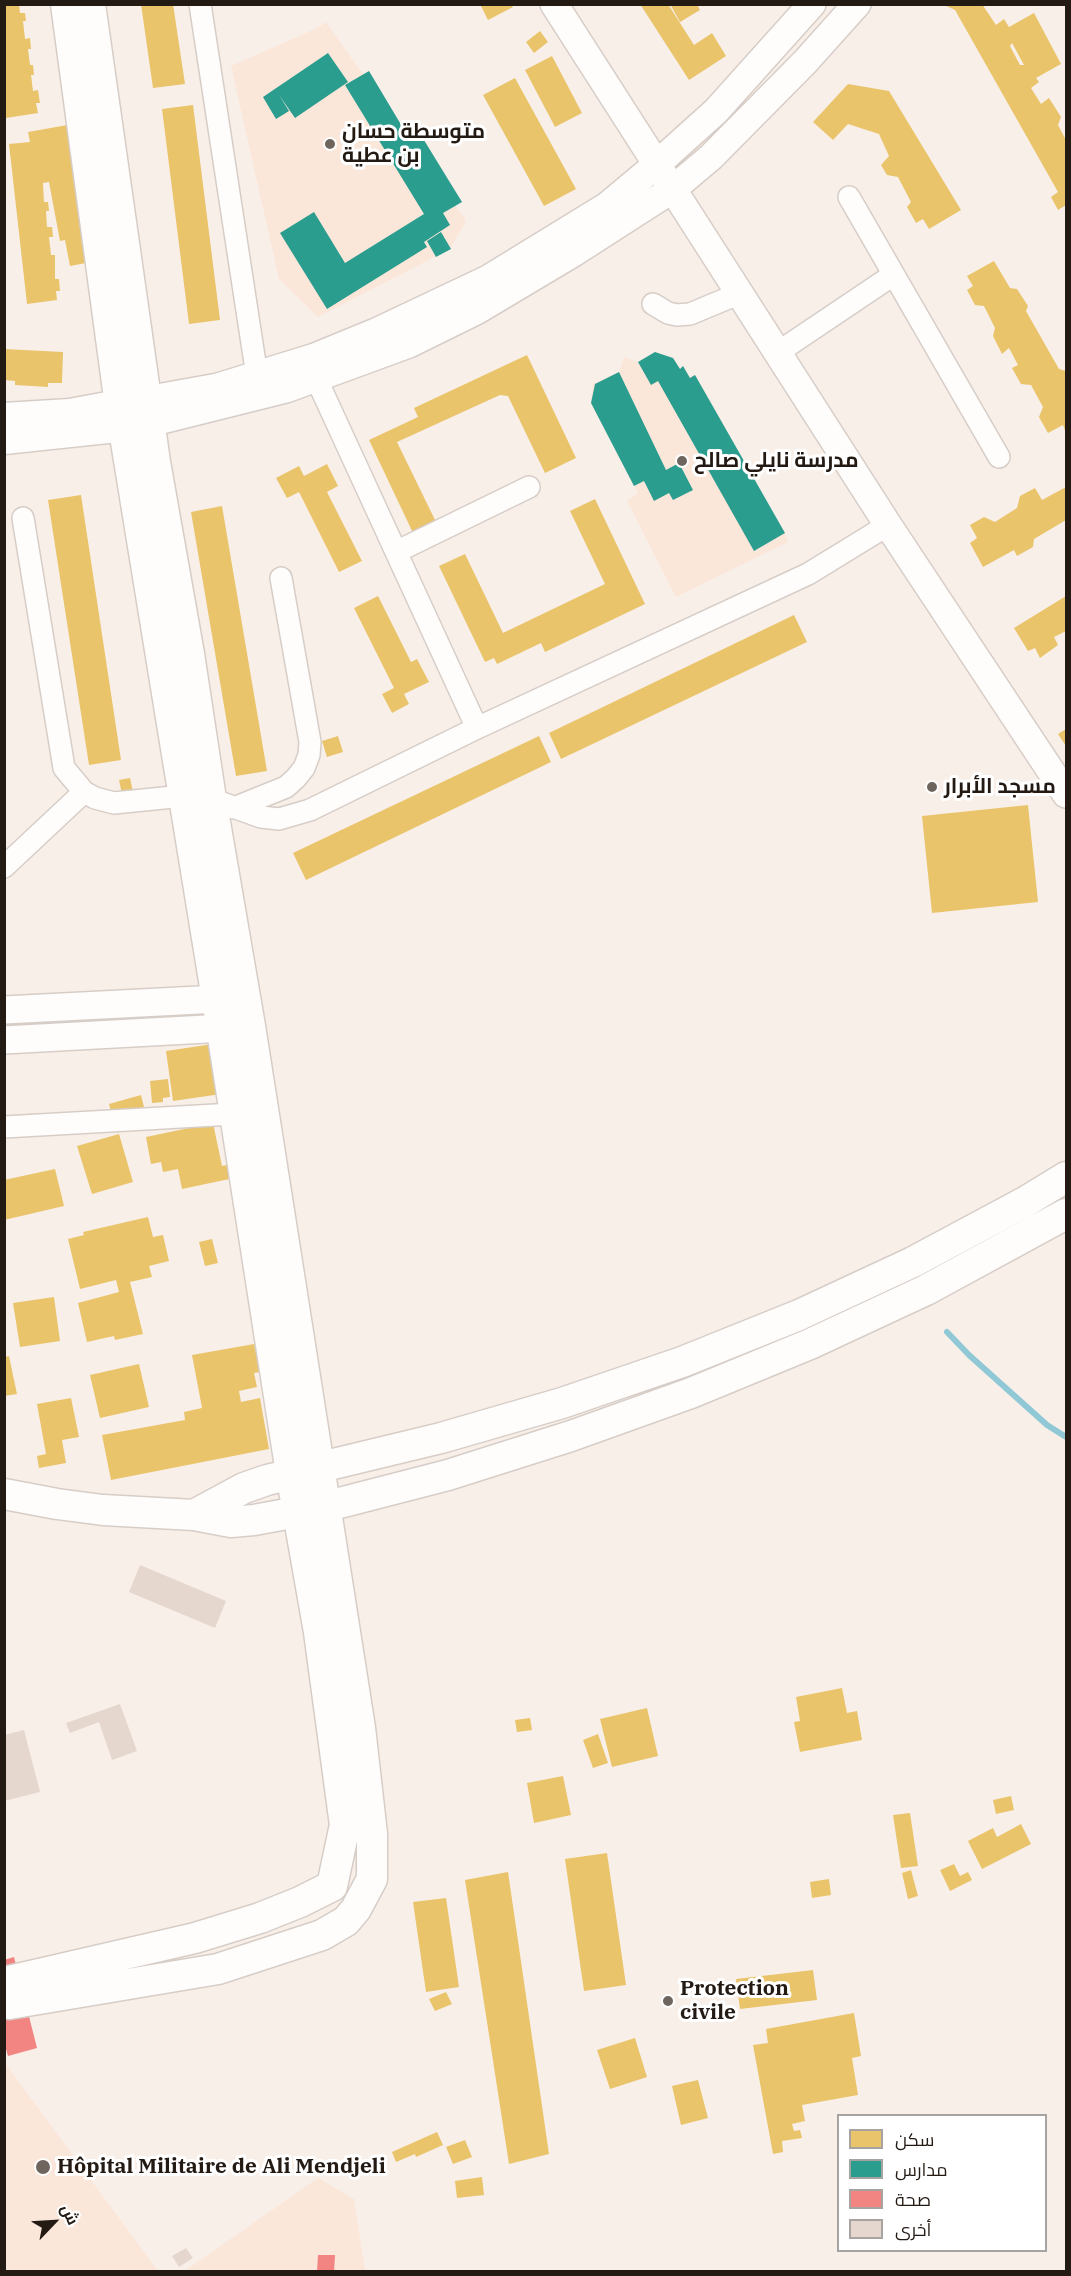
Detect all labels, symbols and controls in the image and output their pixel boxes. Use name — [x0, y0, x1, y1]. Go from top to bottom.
place label: متوسطة حسان بن عطية — [342, 119, 485, 169]
marker: متوسطة حسان بن عطية — [323, 137, 337, 151]
place label: مدرسة نايلي صالح — [694, 448, 859, 474]
marker: مدرسة نايلي صالح — [675, 454, 689, 468]
place label: مسجد الأبرار — [944, 774, 1056, 800]
marker: مسجد الأبرار — [925, 780, 939, 794]
place label: Protection civile — [680, 1976, 789, 2026]
marker: Protection civile — [661, 1994, 675, 2008]
legend — [837, 2114, 1047, 2252]
text: سكن — [895, 2128, 934, 2151]
place label: Hôpital Militaire de Ali Mendjeli — [57, 2154, 386, 2180]
marker: Hôpital Militaire de Ali Mendjeli — [34, 2158, 52, 2176]
text: مدارس — [895, 2158, 948, 2181]
text: صحة — [895, 2188, 931, 2211]
north arrow — [24, 2192, 84, 2252]
text: ش — [57, 2201, 84, 2228]
text: أخرى — [895, 2218, 931, 2241]

